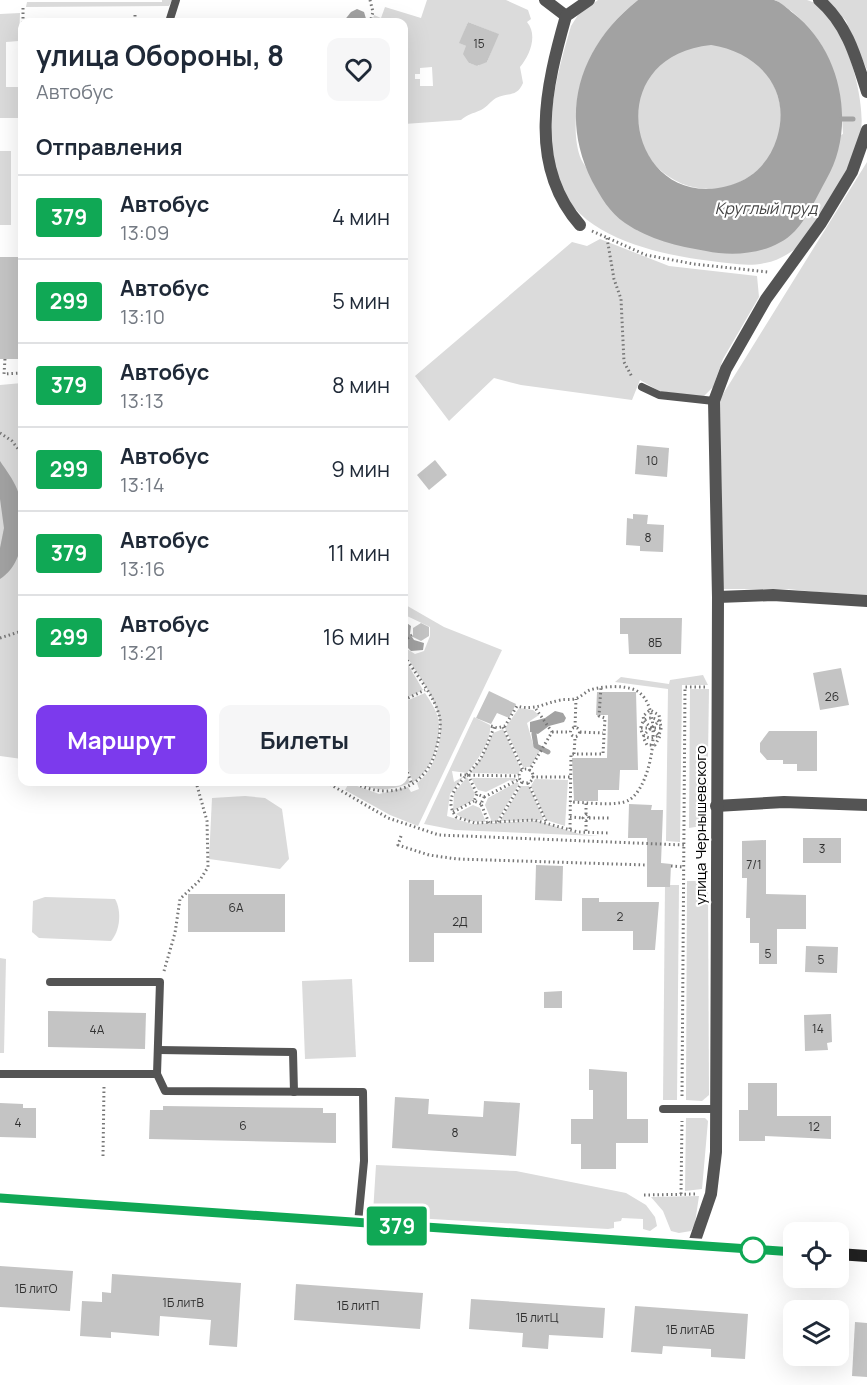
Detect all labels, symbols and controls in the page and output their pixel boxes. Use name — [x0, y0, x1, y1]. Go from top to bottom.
house number: 15 — [473, 35, 485, 52]
text: улица Обороны, 8 — [36, 36, 284, 74]
button: heart — [327, 38, 390, 101]
text: Автобус — [36, 78, 114, 105]
text: Отправления — [36, 132, 183, 162]
text: Автобус — [120, 189, 209, 219]
water label: Круглый пруд — [715, 197, 819, 219]
text: 4 мин — [332, 202, 390, 232]
text: 379 — [51, 203, 87, 231]
text: 13:09 — [120, 219, 169, 246]
text: Автобус — [120, 273, 209, 303]
text: 5 мин — [332, 286, 390, 316]
text: 299 — [50, 287, 88, 315]
text: 13:10 — [120, 303, 165, 330]
text: Автобус — [120, 357, 209, 387]
text: 8 мин — [332, 370, 390, 400]
text: 379 — [51, 371, 87, 399]
text: 13:13 — [120, 387, 164, 414]
text: Автобус — [120, 441, 209, 471]
house number: 10 — [646, 452, 658, 469]
text: 9 мин — [331, 454, 390, 484]
text: 299 — [50, 455, 88, 483]
text: 13:14 — [120, 471, 164, 498]
text: Автобус — [120, 525, 209, 555]
house number: 8 — [645, 529, 652, 546]
text: 11 мин — [328, 538, 390, 568]
text: 379 — [51, 539, 87, 567]
text: 13:16 — [120, 555, 165, 582]
text: Автобус — [120, 609, 209, 639]
text: 16 мин — [323, 622, 390, 652]
text: 299 — [50, 623, 88, 651]
house number: 8Б — [648, 634, 662, 651]
text: 13:21 — [120, 639, 164, 666]
house number: 26 — [825, 688, 839, 705]
button: Маршрут — [36, 705, 207, 774]
button: Билеты — [219, 705, 390, 774]
street label: улица Чернышевского — [690, 745, 711, 905]
house number: 3 — [819, 840, 825, 857]
house number: 7/1 — [746, 856, 762, 873]
house number: 6А — [228, 899, 244, 916]
house number: 2 — [617, 908, 624, 925]
house number: 2Д — [452, 913, 468, 930]
house number: 5 — [765, 945, 772, 962]
house number: 5 — [818, 951, 825, 968]
house number: 14 — [812, 1020, 824, 1037]
house number: 4А — [90, 1021, 105, 1038]
house number: 4 — [14, 1114, 22, 1131]
house number: 6 — [239, 1117, 247, 1134]
house number: 12 — [808, 1118, 820, 1135]
house number: 8 — [452, 1124, 459, 1141]
line badge: 379 — [362, 1206, 432, 1246]
text: 379 — [379, 1212, 415, 1240]
map controls — [783, 1222, 849, 1366]
button: locate — [783, 1222, 849, 1288]
unlabelled marker — [740, 1237, 766, 1263]
house number: 1Б литО — [15, 1280, 58, 1297]
house number: 1Б литВ — [162, 1294, 204, 1311]
house number: 1Б литП — [337, 1297, 379, 1314]
button: layers — [783, 1300, 849, 1366]
house number: 1Б литЦ — [516, 1309, 559, 1326]
house number: 1Б литАБ — [666, 1321, 715, 1338]

